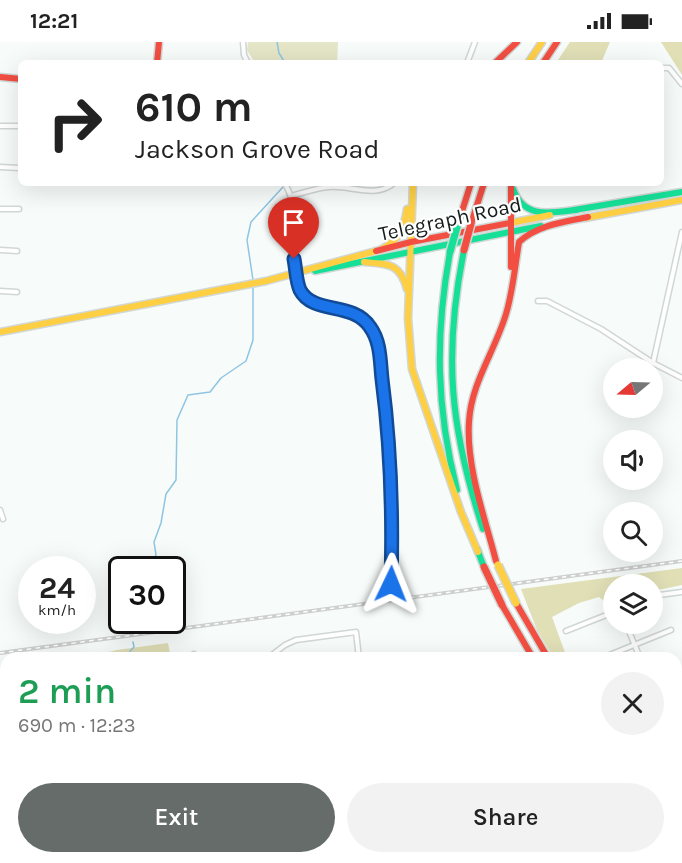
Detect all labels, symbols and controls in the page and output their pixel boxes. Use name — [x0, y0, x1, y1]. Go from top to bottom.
text: 12:21 — [30, 8, 78, 34]
text: 610 m — [135, 82, 253, 132]
icon: right — [36, 84, 114, 162]
text: Jackson Grove Road — [135, 133, 379, 165]
street label: Telegraph Road — [376, 192, 524, 246]
pin — [268, 197, 319, 259]
icon: arrive — [277, 206, 310, 239]
north arrow — [603, 358, 663, 418]
map controls — [603, 358, 663, 634]
button: sound — [603, 430, 663, 490]
button: search — [603, 502, 663, 562]
position arrow — [359, 552, 423, 616]
speed limit sign: 30 — [108, 556, 186, 634]
text: 24 — [39, 570, 75, 606]
button: layers — [603, 574, 663, 634]
text: km/h — [38, 601, 76, 619]
text: 2 min — [18, 670, 116, 712]
button: close — [601, 672, 664, 735]
text: 690 m · 12:23 — [18, 714, 136, 737]
button: Exit — [18, 783, 335, 852]
button: Share — [347, 783, 664, 852]

